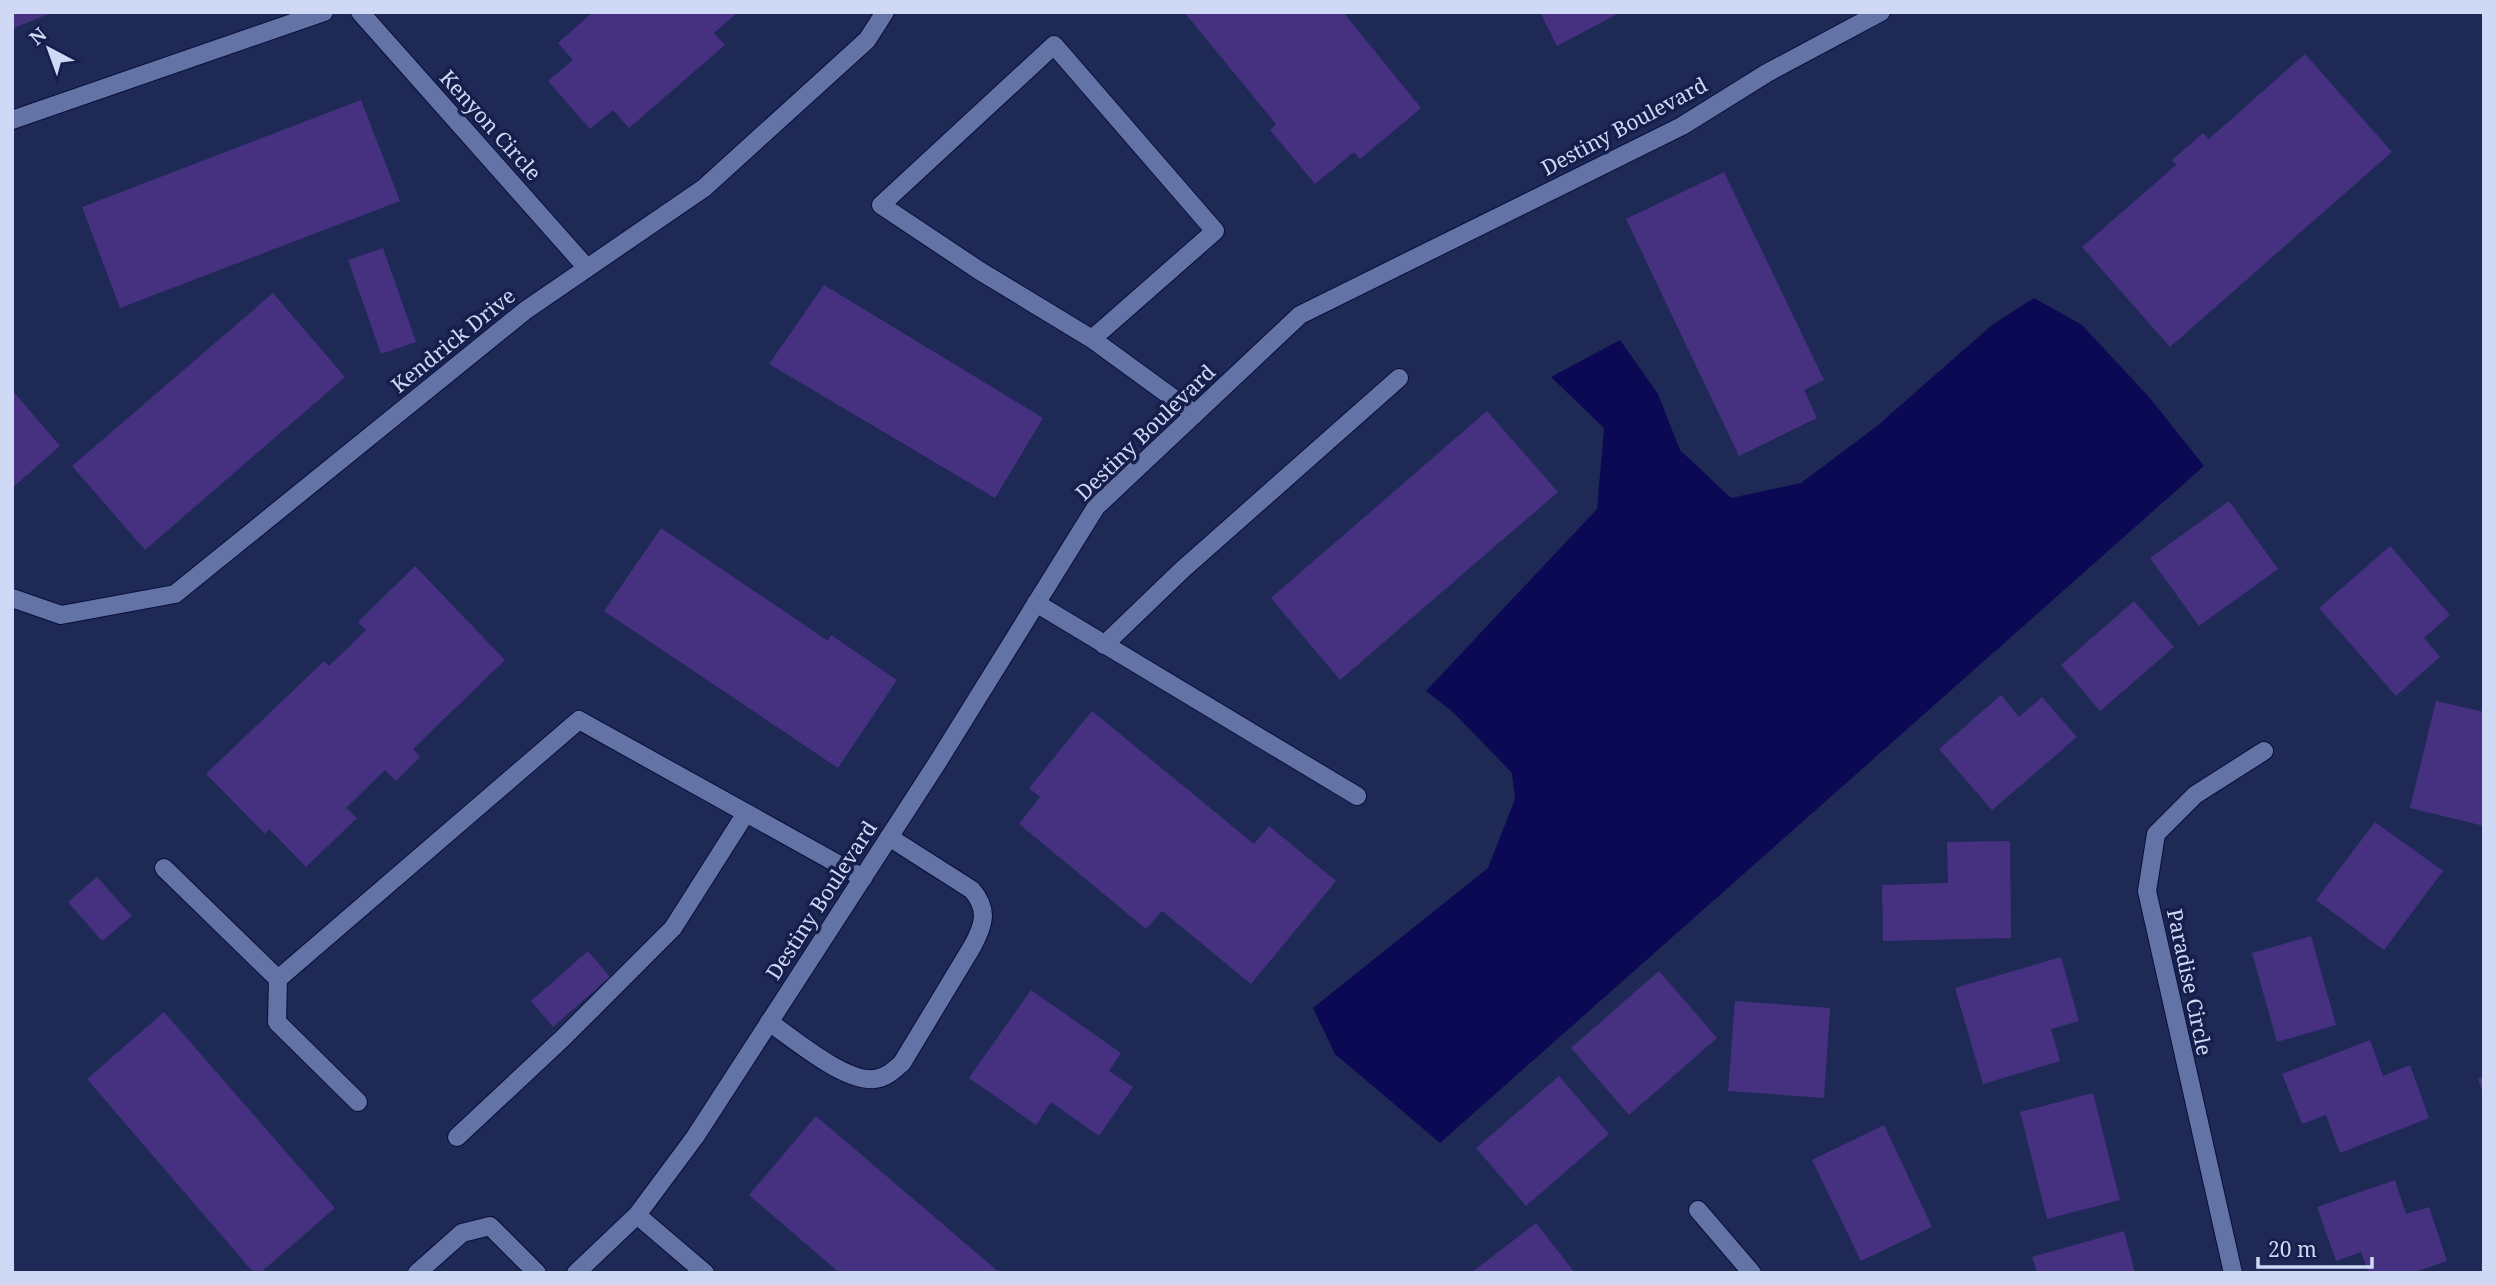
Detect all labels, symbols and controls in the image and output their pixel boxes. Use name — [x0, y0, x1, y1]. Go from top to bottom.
north arrow — [14, 14, 84, 84]
text: N — [24, 21, 52, 51]
street label: Kenyon Circle — [434, 64, 548, 186]
street label: Destiny Boulevard — [1536, 70, 1712, 182]
street label: Kendrick Drive — [385, 281, 521, 399]
street label: Destiny Boulevard — [1069, 358, 1221, 506]
street label: Destiny Boulevard — [759, 815, 883, 985]
street label: Paradise Circle — [2161, 906, 2219, 1058]
scale bar — [2258, 1226, 2372, 1270]
text: 20 m — [2268, 1235, 2317, 1263]

